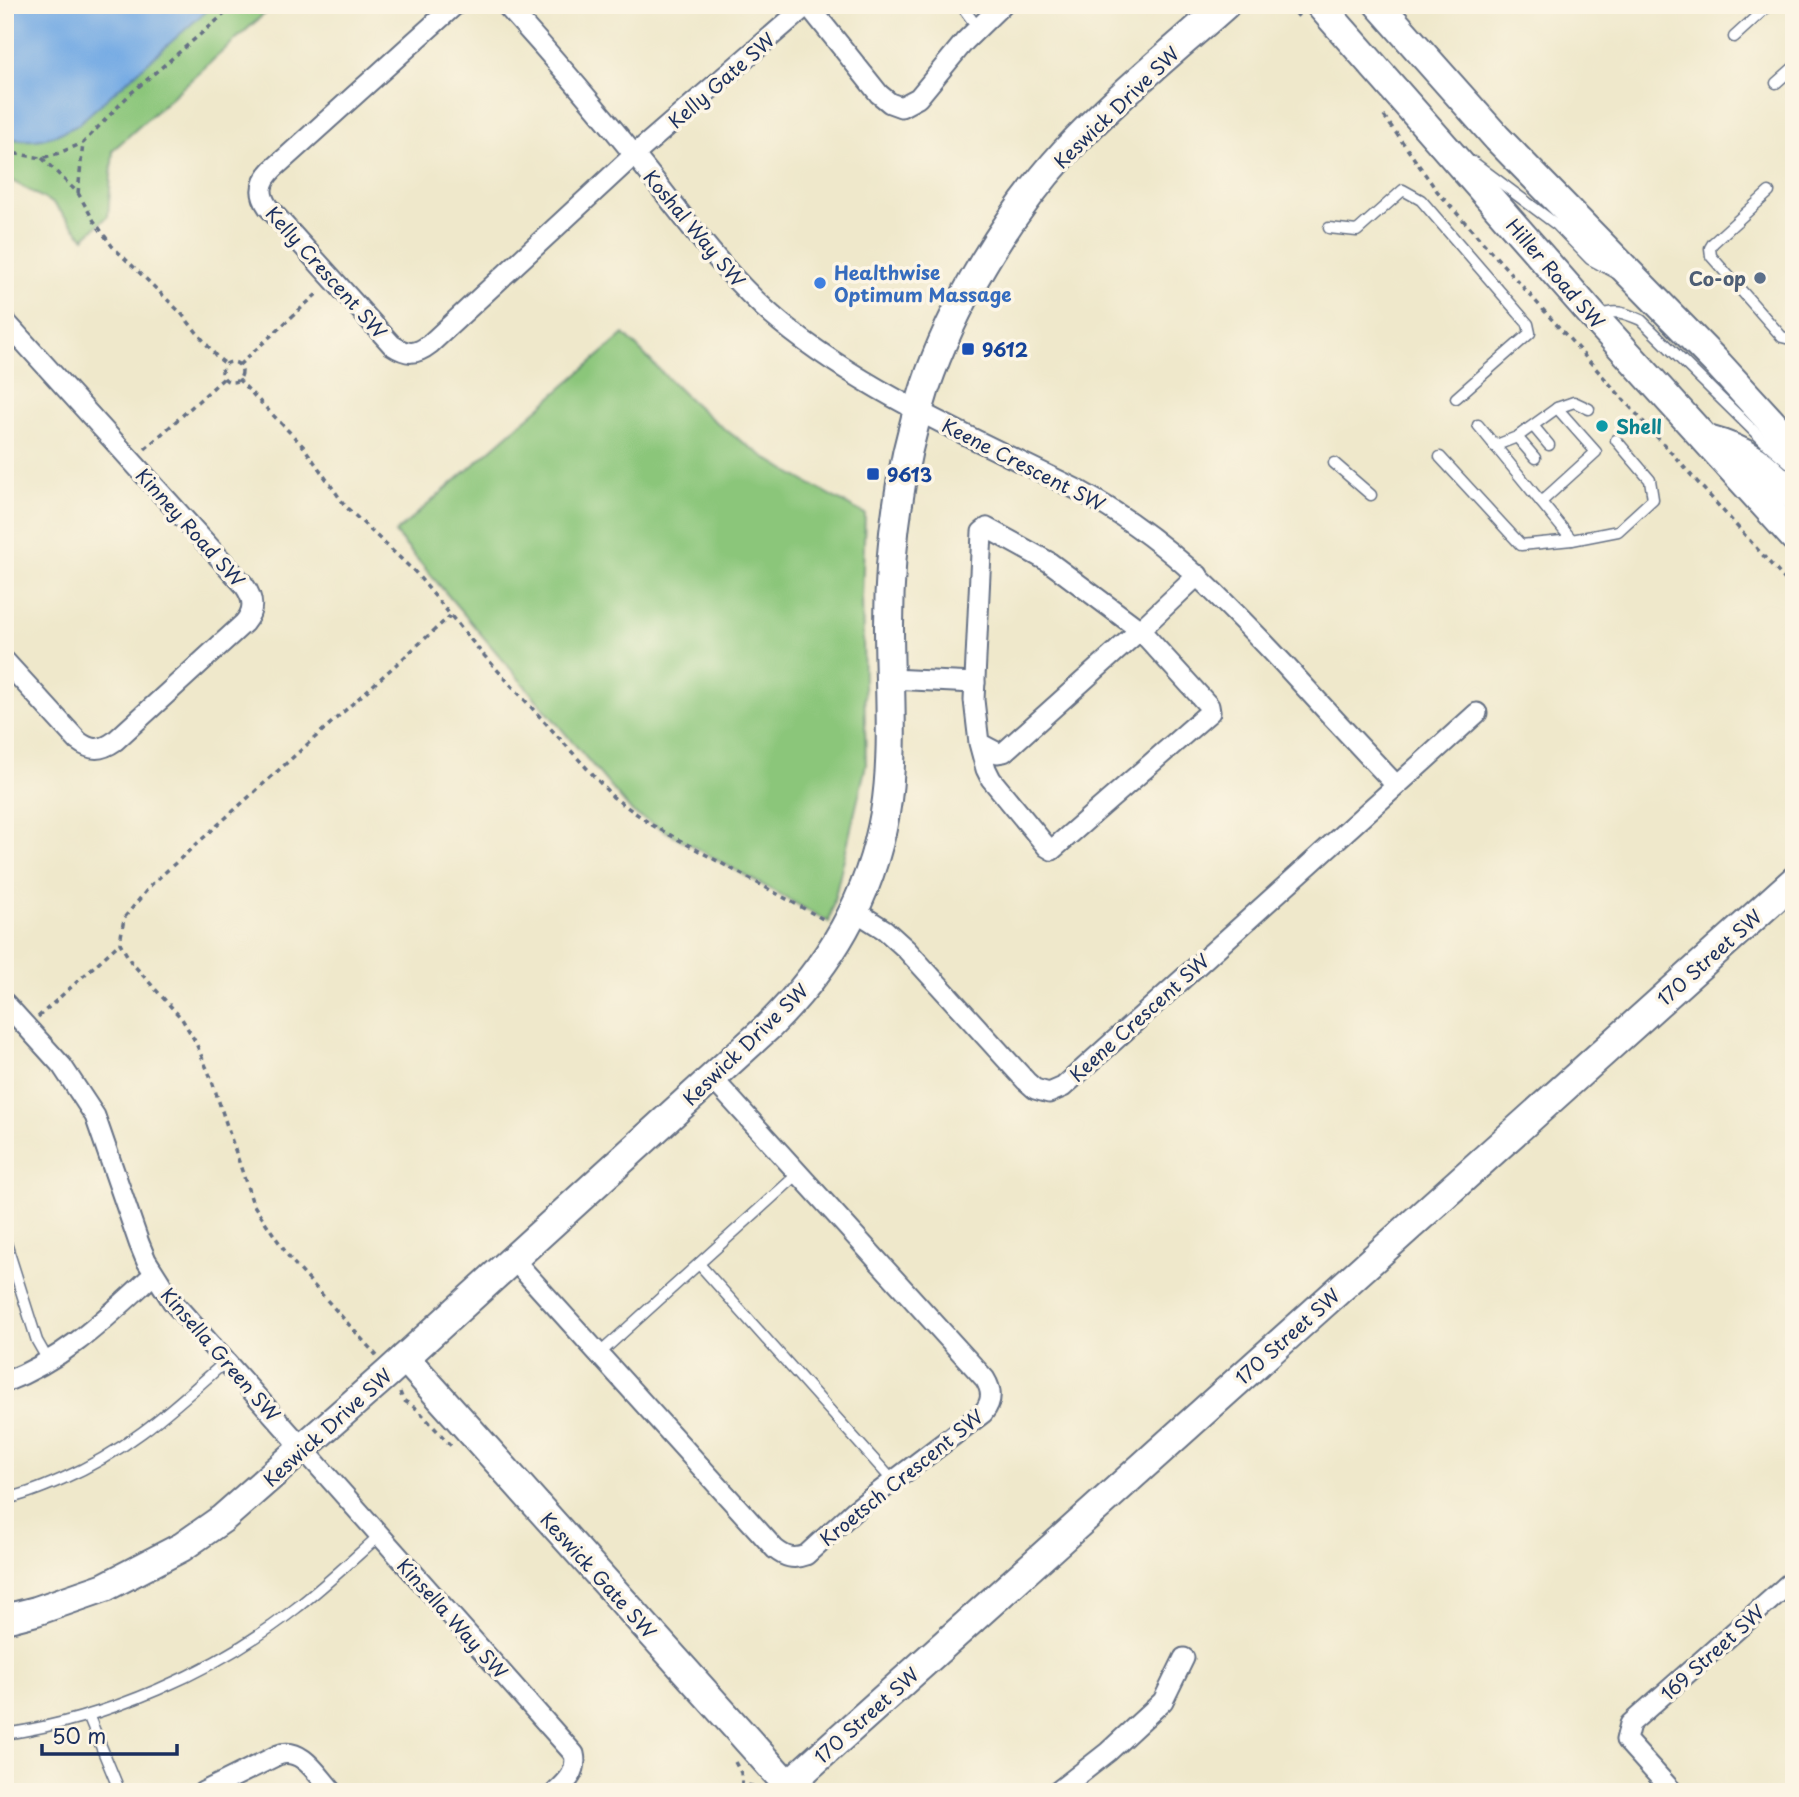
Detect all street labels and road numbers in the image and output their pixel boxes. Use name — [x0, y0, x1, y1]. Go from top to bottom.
street label: Kelly Gate SW — [662, 25, 781, 134]
street label: Keswick Drive SW — [1047, 39, 1185, 174]
street label: Koshal Way SW — [637, 163, 753, 293]
street label: Kelly Crescent SW — [260, 200, 395, 345]
street label: Hiller Road SW — [1500, 212, 1612, 335]
street label: Keene Crescent SW — [937, 411, 1111, 518]
street label: Kinney Road SW — [130, 461, 252, 593]
street label: 170 Street SW — [1651, 902, 1768, 1012]
street label: Keene Crescent SW — [1063, 946, 1216, 1088]
street label: Keswick Drive SW — [676, 976, 814, 1111]
street label: Kinsella Green SW — [155, 1281, 287, 1427]
street label: 170 Street SW — [1229, 1281, 1346, 1391]
street label: Keswick Drive SW — [256, 1361, 398, 1493]
street label: Kroetsch Crescent SW — [813, 1402, 989, 1552]
street label: Keswick Gate SW — [535, 1506, 664, 1645]
street label: Kinsella Way SW — [391, 1552, 515, 1685]
street label: 169 Street SW — [1654, 1597, 1771, 1706]
street label: 170 Street SW — [808, 1660, 925, 1770]

